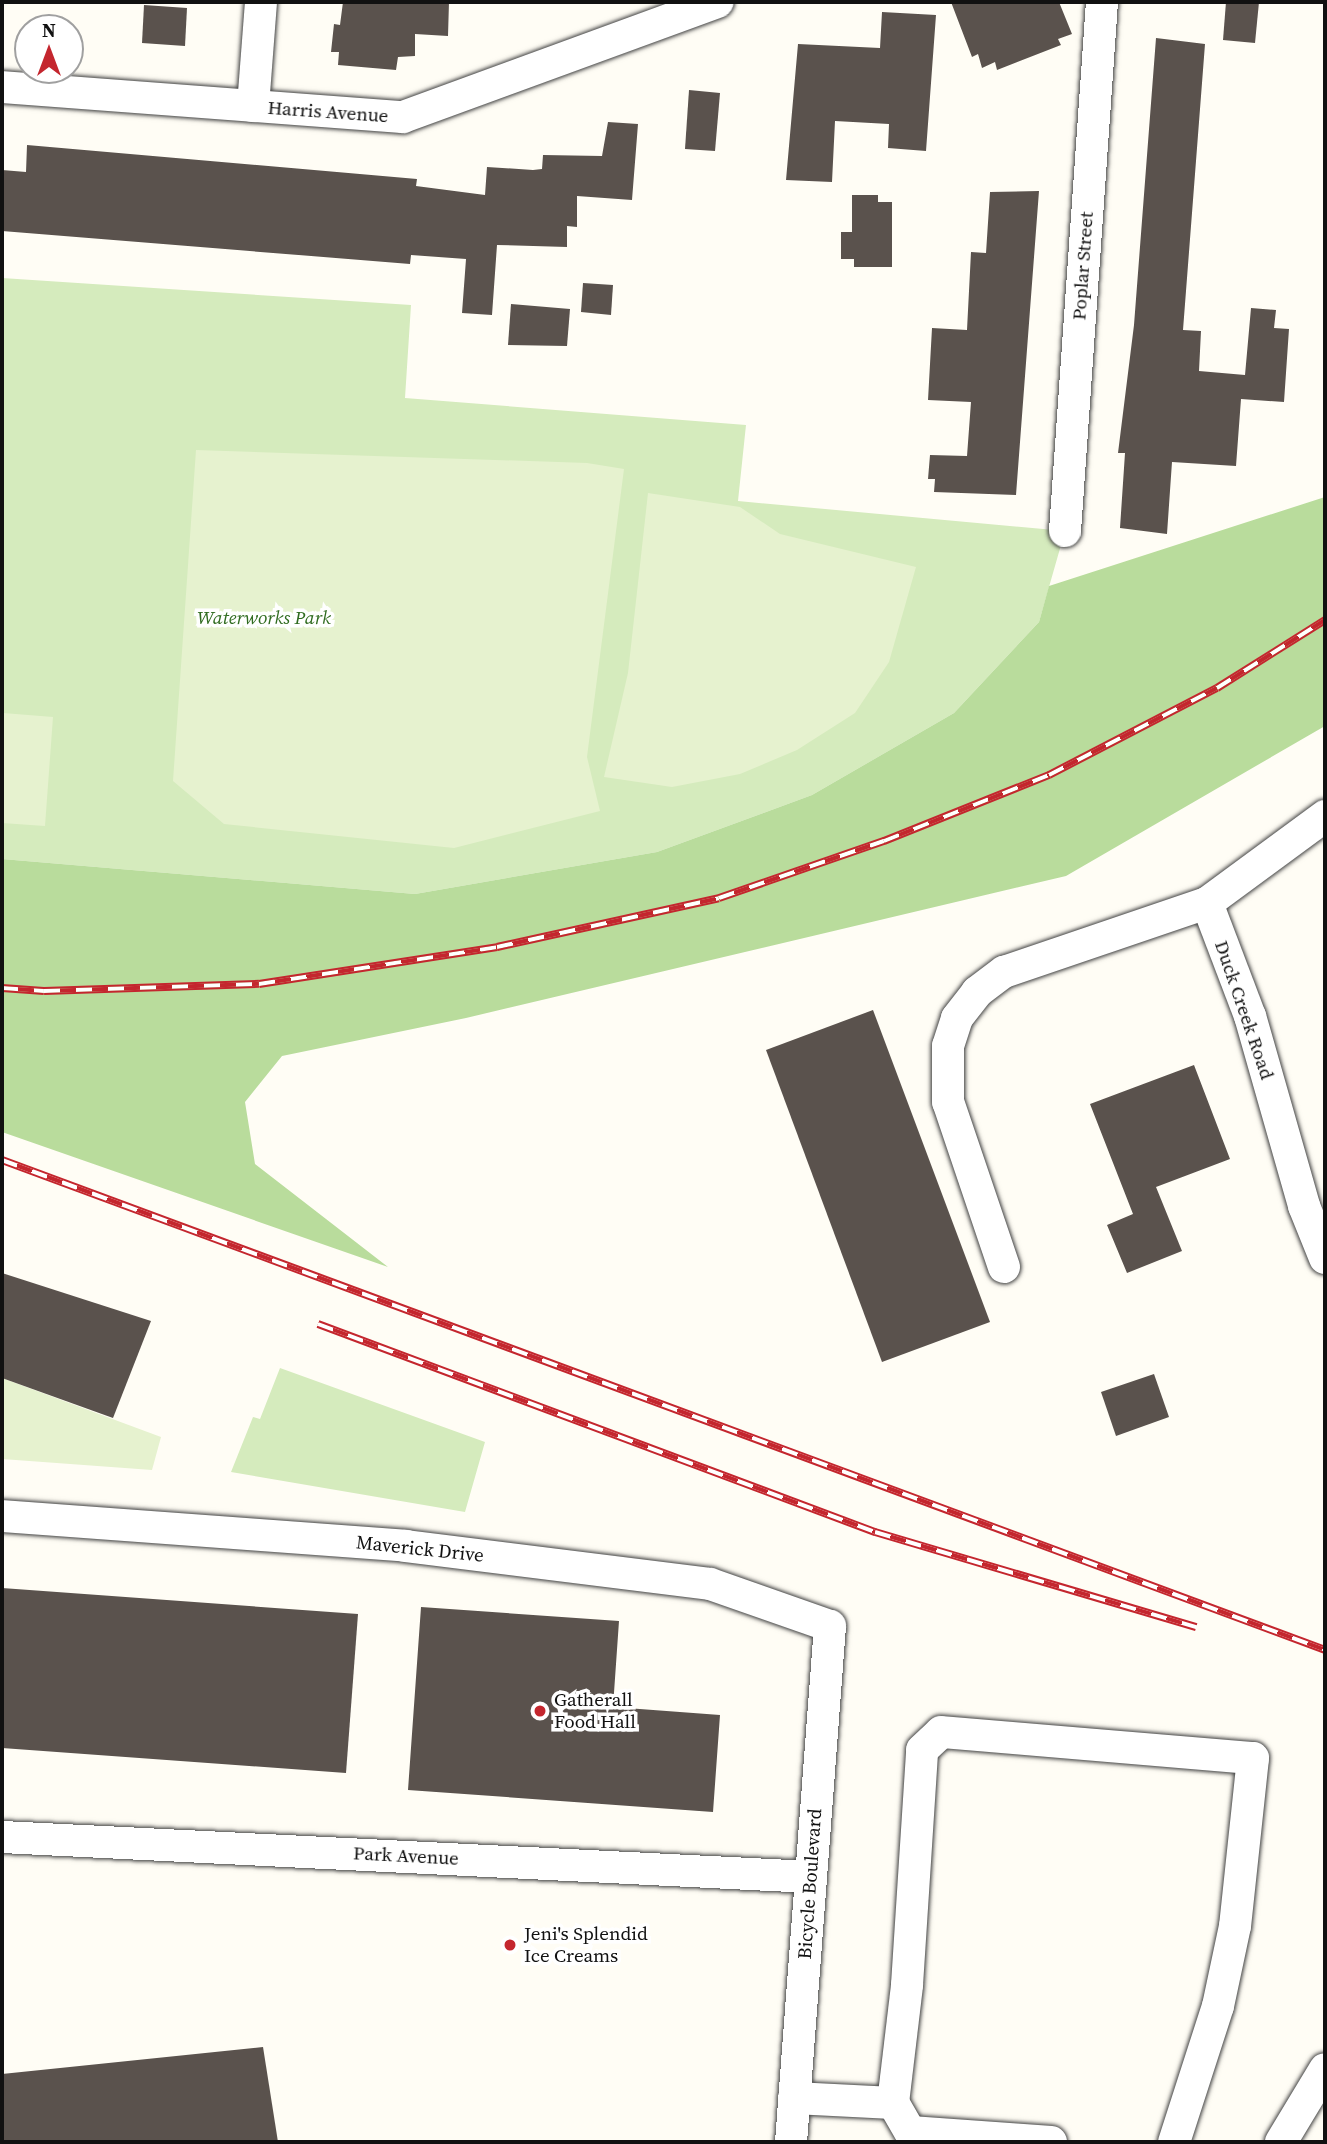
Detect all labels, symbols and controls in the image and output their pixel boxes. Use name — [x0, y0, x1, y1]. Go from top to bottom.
north arrow — [14, 14, 84, 84]
text: N — [42, 17, 56, 43]
street label: Harris Avenue — [267, 96, 389, 128]
street label: Poplar Street — [1068, 211, 1098, 321]
park label: Waterworks Park — [197, 607, 331, 629]
street label: Duck Creek Road — [1210, 938, 1278, 1082]
street label: Maverick Drive — [355, 1531, 485, 1567]
place label: Gatherall Food Hall — [554, 1689, 636, 1733]
marker: Gatherall Food Hall — [532, 1703, 548, 1719]
street label: Bicycle Boulevard — [793, 1808, 827, 1960]
street label: Park Avenue — [353, 1842, 459, 1870]
place label: Jeni's Splendid Ice Creams — [524, 1923, 648, 1967]
marker: Jeni's Splendid Ice Creams — [502, 1937, 518, 1953]

